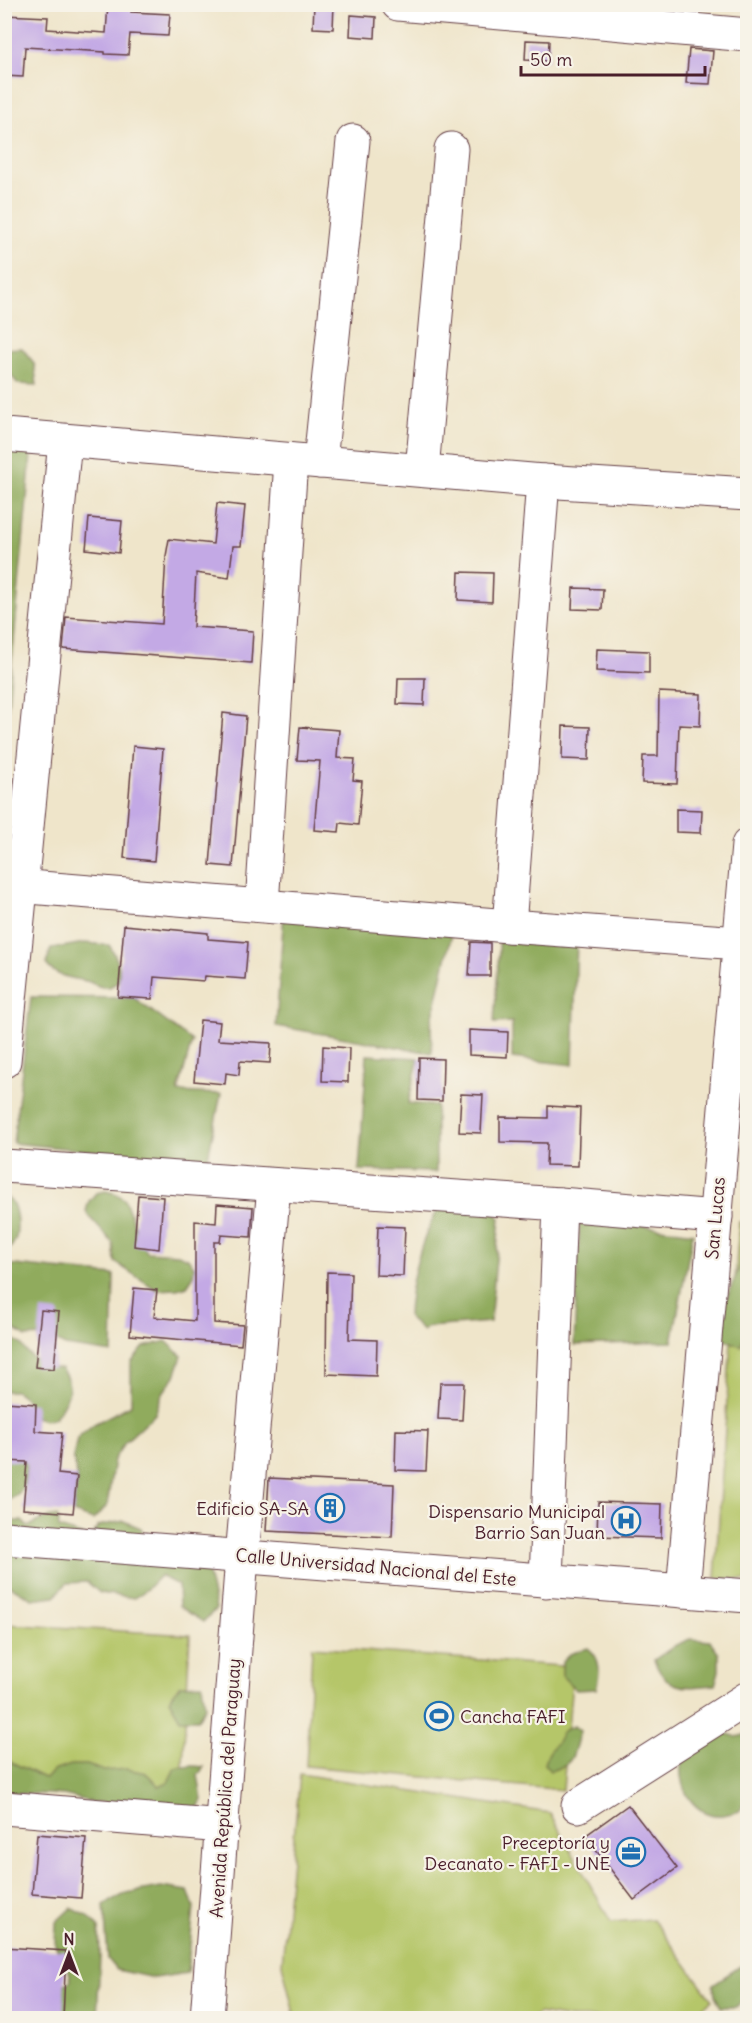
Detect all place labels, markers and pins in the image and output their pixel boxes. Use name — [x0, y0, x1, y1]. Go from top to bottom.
building icon: Edificio SA-SA — [314, 1492, 346, 1524]
place label: Edificio SA-SA — [196, 1497, 309, 1520]
place label: Dispensario Municipal Barrio San Juan — [428, 1500, 605, 1544]
hospital icon: Dispensario Municipal Barrio San Juan — [610, 1505, 642, 1537]
sports icon: Cancha FAFI — [423, 1700, 455, 1732]
place label: Cancha FAFI — [460, 1705, 566, 1728]
place label: Preceptoría y Decanato - FAFI - UNE — [424, 1831, 610, 1875]
office icon: Preceptoría y Decanato - FAFI - UNE — [615, 1836, 647, 1868]

